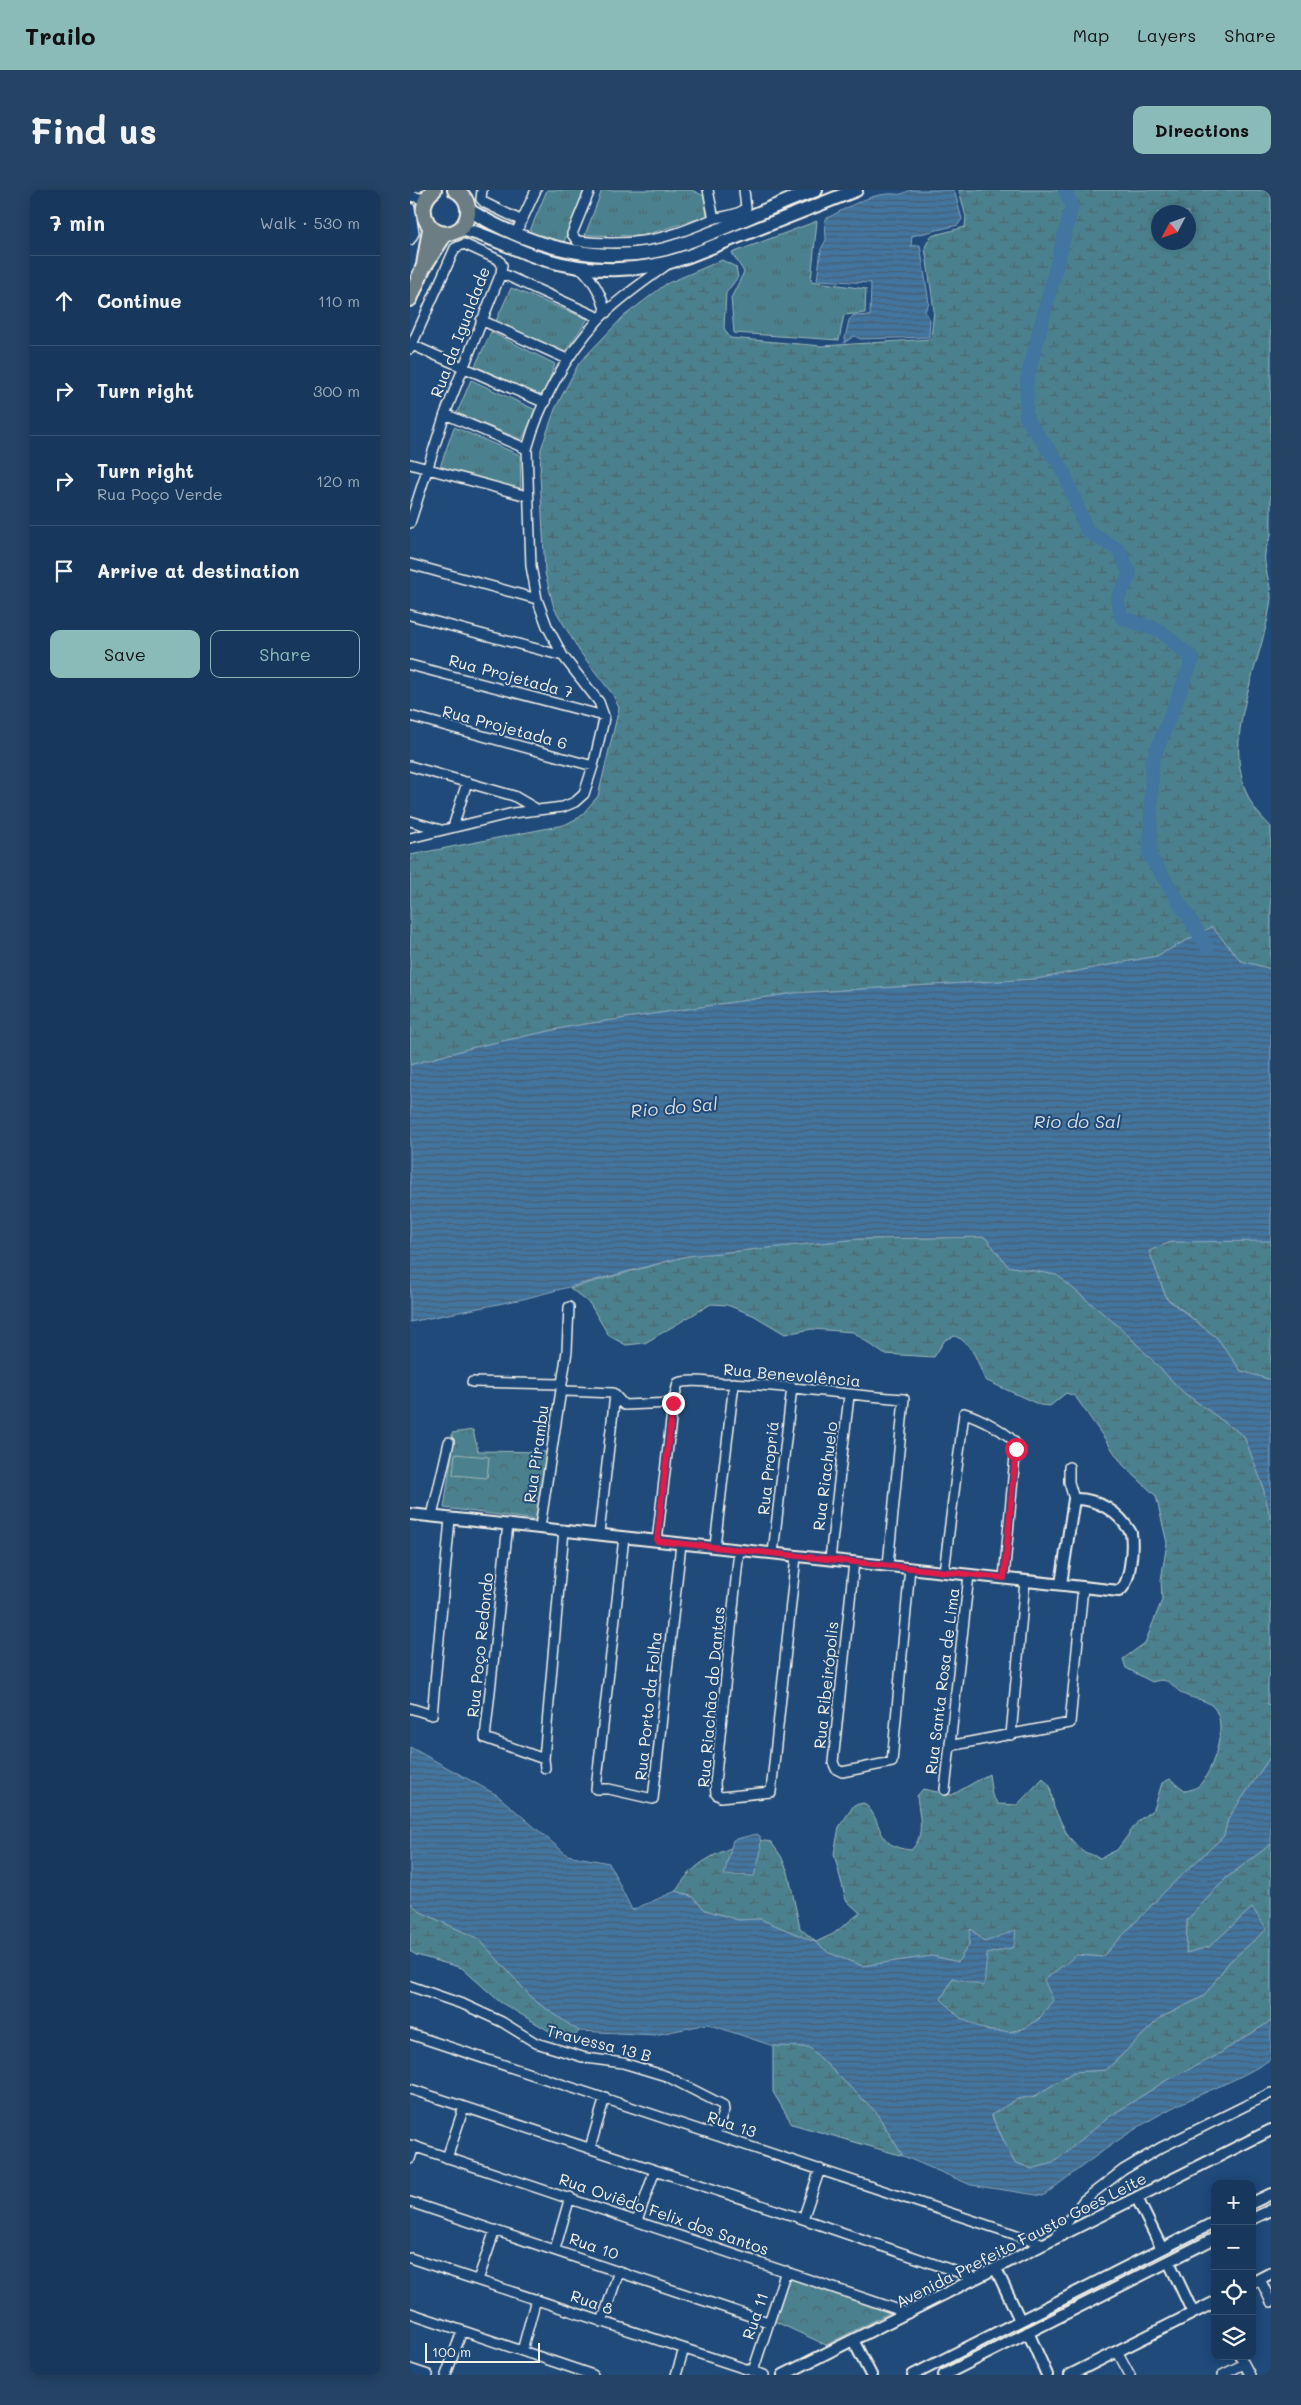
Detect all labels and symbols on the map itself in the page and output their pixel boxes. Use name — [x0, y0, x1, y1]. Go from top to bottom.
north arrow — [1151, 205, 1196, 250]
street label: Rua da Igualdade — [425, 263, 494, 400]
street label: Rua Projetada 7 — [447, 649, 576, 702]
street label: Rua Projetada 6 — [440, 700, 570, 753]
water label: Rio do Sal — [629, 1091, 719, 1123]
water label: Rio do Sal — [1033, 1109, 1121, 1133]
street label: Rua Benevolência — [723, 1358, 862, 1391]
route end — [662, 1392, 685, 1415]
street label: Rua Pirambu — [518, 1404, 553, 1504]
street label: Rua Propriá — [752, 1420, 783, 1516]
street label: Rua Riachuelo — [807, 1420, 842, 1532]
route start — [1005, 1438, 1028, 1461]
street label: Rua Poço Redondo — [461, 1571, 498, 1718]
street label: Rua Santa Rosa de Lima — [920, 1586, 963, 1775]
street label: Rua Riachão do Dantas — [692, 1606, 729, 1788]
street label: Rua Ribeirópolis — [808, 1620, 843, 1750]
street label: Rua Porto da Folha — [629, 1630, 666, 1781]
street label: Travessa 13 B — [544, 2019, 654, 2066]
street label: Rua 13 — [705, 2105, 760, 2142]
street label: Avenida Prefeito Fausto Goes Leite — [892, 2167, 1150, 2312]
street label: Rua Oviêdo Felix dos Santos — [557, 2168, 772, 2259]
street label: Rua 10 — [567, 2227, 622, 2264]
street label: Rua 8 — [568, 2284, 617, 2319]
street label: Rua 11 — [737, 2290, 772, 2342]
scale bar — [425, 2340, 540, 2363]

